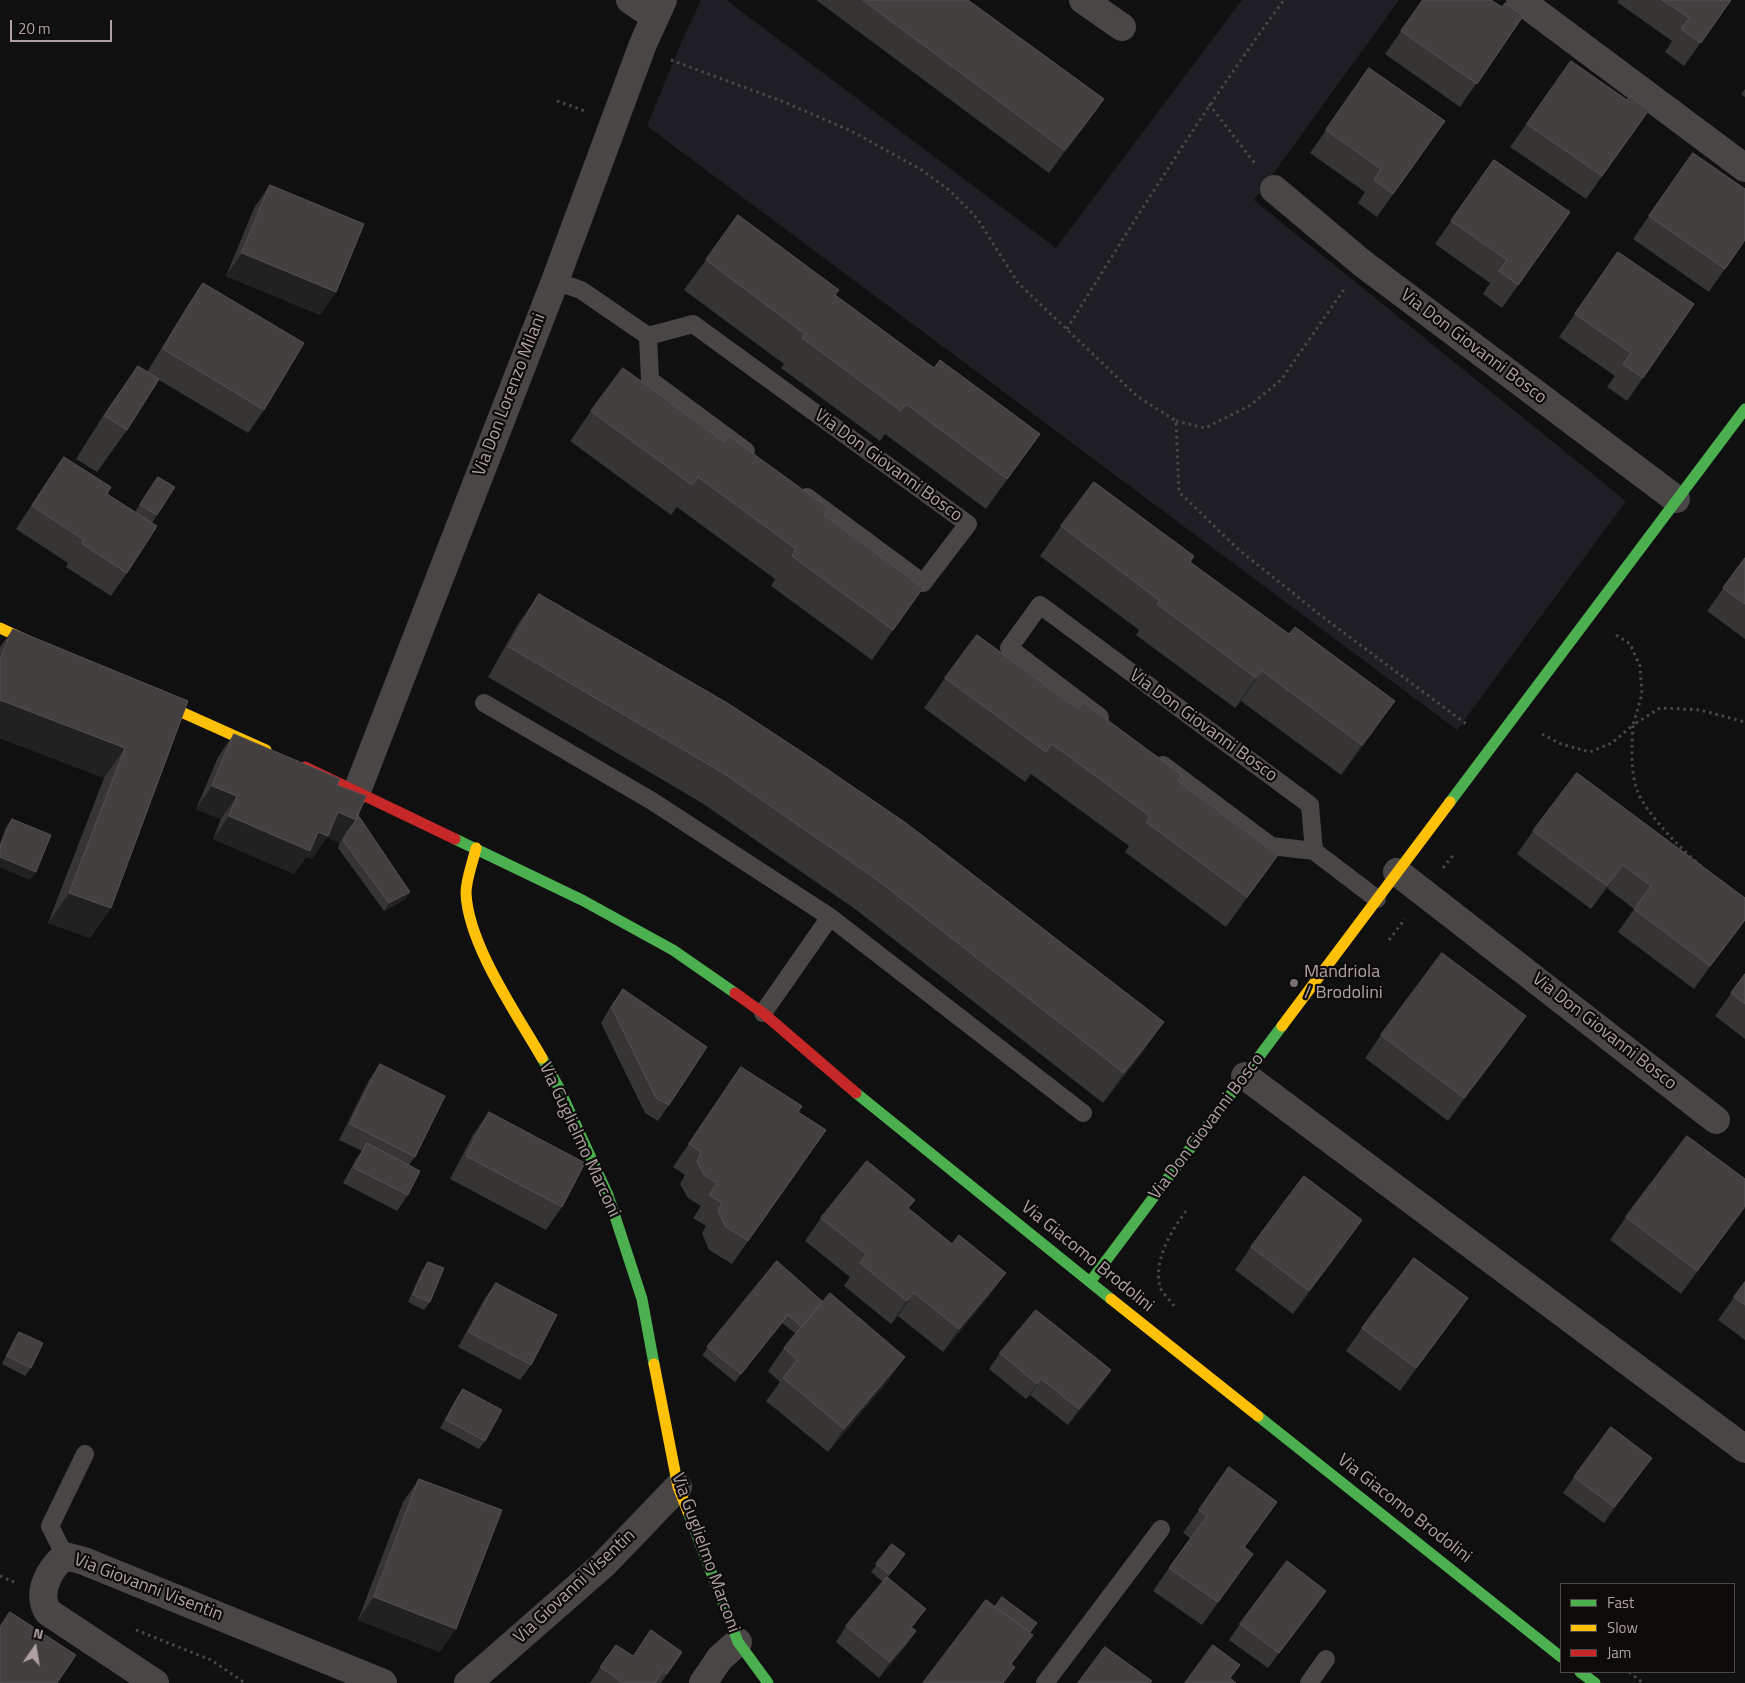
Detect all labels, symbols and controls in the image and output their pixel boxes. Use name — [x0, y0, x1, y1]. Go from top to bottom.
scale bar — [12, 10, 115, 42]
text: 20 m — [18, 17, 51, 40]
street label: Via Don Giovanni Bosco — [1396, 285, 1550, 409]
street label: Via Don Lorenzo Milani — [469, 311, 551, 479]
street label: Via Don Giovanni Bosco — [810, 405, 966, 527]
street label: Via Don Giovanni Bosco — [1125, 665, 1281, 787]
place label: Mandriola / Brodolini — [1304, 962, 1383, 1004]
street label: Via Don Giovanni Bosco — [1527, 969, 1681, 1095]
marker: Mandriola / Brodolini — [1288, 977, 1300, 989]
street label: Via Don Giovanni Bosco — [1145, 1050, 1269, 1204]
street label: Via Guglielmo Marconi — [534, 1059, 624, 1221]
street label: Via Giacomo Brodolini — [1016, 1197, 1158, 1317]
street label: Via Giacomo Brodolini — [1333, 1450, 1475, 1568]
street label: Via Guglielmo Marconi — [666, 1470, 744, 1636]
street label: Via Giovanni Visentin — [510, 1525, 640, 1649]
street label: Via Giovanni Visentin — [70, 1550, 226, 1626]
legend — [1560, 1583, 1735, 1673]
text: Fast — [1607, 1591, 1634, 1614]
text: Slow — [1607, 1616, 1638, 1639]
text: N — [31, 1622, 46, 1644]
north arrow — [10, 1623, 60, 1673]
text: Jam — [1607, 1641, 1631, 1664]

